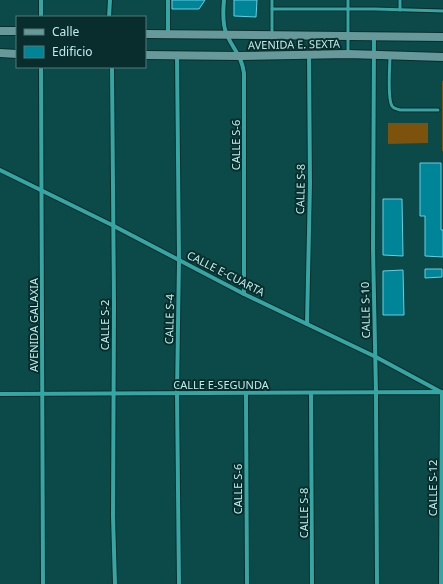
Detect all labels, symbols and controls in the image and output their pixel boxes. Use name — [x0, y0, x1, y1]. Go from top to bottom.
legend — [16, 16, 146, 68]
text: Calle — [52, 23, 80, 40]
street label: AVENIDA E. SEXTA — [248, 36, 341, 52]
text: Edificio — [52, 43, 93, 60]
street label: CALLE S-6 — [228, 120, 243, 170]
street label: CALLE S-8 — [292, 164, 308, 214]
street label: CALLE E-CUARTA — [185, 247, 268, 299]
street label: AVENIDA GALAXIA — [26, 277, 41, 372]
street label: CALLE S-10 — [357, 282, 373, 338]
street label: CALLE S-4 — [161, 293, 177, 344]
street label: CALLE S-2 — [97, 300, 112, 350]
street label: CALLE E-SEGUNDA — [173, 377, 270, 392]
street label: CALLE S-12 — [425, 460, 440, 516]
street label: CALLE S-6 — [230, 464, 245, 514]
street label: CALLE S-8 — [296, 488, 311, 538]

